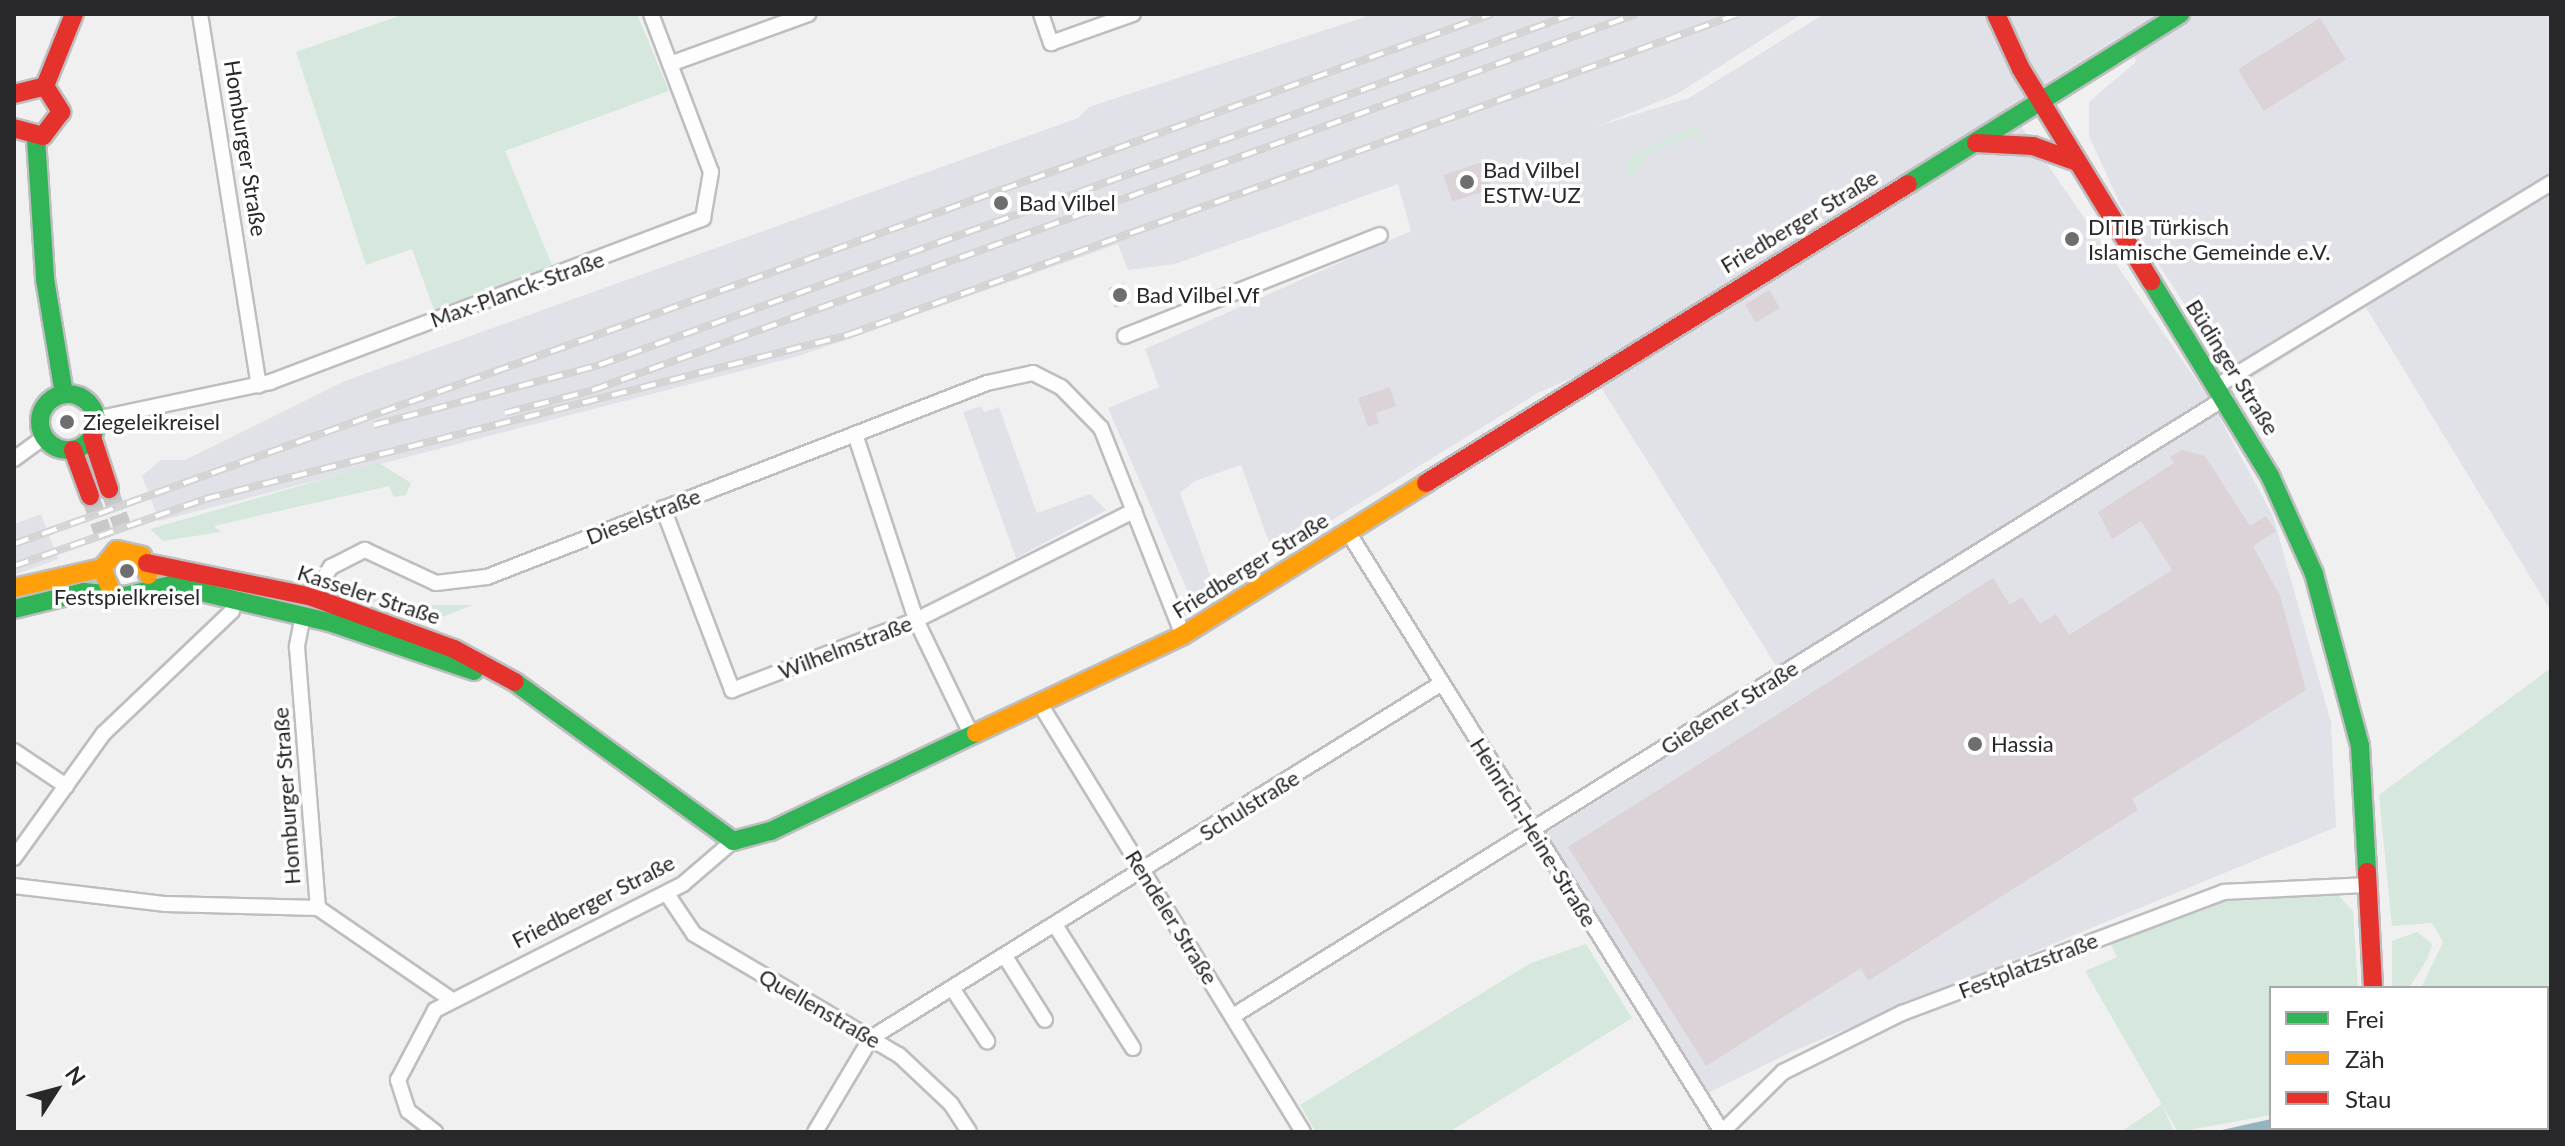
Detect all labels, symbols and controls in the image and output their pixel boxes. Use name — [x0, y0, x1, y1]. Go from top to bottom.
street label: Homburger Straße — [219, 58, 273, 238]
place label: Bad Vilbel ESTW-UZ — [1483, 156, 1581, 208]
street label: Friedberger Straße — [1715, 163, 1883, 279]
marker: Bad Vilbel ESTW-UZ — [1458, 173, 1476, 191]
place label: Bad Vilbel — [1019, 190, 1116, 216]
marker: Bad Vilbel — [990, 192, 1012, 214]
place label: DITIB Türkisch Islamische Gemeinde e.V. — [2088, 213, 2330, 264]
marker: DITIB Türkisch Islamische Gemeinde e.V. — [2063, 230, 2081, 248]
street label: Max-Planck-Straße — [426, 245, 608, 333]
place label: Bad Vilbel Vf — [1136, 282, 1261, 308]
marker: Bad Vilbel Vf — [1111, 286, 1129, 304]
street label: Büdinger Straße — [2181, 294, 2285, 440]
place label: Ziegeleikreisel — [83, 409, 220, 435]
marker: Ziegeleikreisel — [58, 413, 76, 431]
street label: Dieselstraße — [582, 482, 704, 550]
street label: Friedberger Straße — [1167, 506, 1333, 624]
street label: Kasseler Straße — [294, 558, 444, 630]
marker: Festspielkreisel — [118, 562, 136, 580]
place label: Festspielkreisel — [54, 584, 200, 610]
street label: Wilhelmstraße — [774, 609, 916, 685]
street label: Gießener Straße — [1655, 654, 1803, 760]
street label: Homburger Straße — [267, 706, 305, 886]
place label: Hassia — [1991, 731, 2054, 757]
street label: Heinrich-Heine-Straße — [1465, 733, 1603, 931]
marker: Hassia — [1966, 735, 1984, 753]
street label: Schulstraße — [1194, 764, 1304, 846]
street label: Rendeler Straße — [1120, 845, 1224, 989]
street label: Friedberger Straße — [507, 849, 679, 953]
street label: Festplatzstraße — [1955, 926, 2101, 1004]
street label: Quellenstraße — [754, 963, 886, 1053]
legend — [2269, 986, 2549, 1130]
text: Frei — [2345, 1004, 2384, 1033]
text: Zäh — [2345, 1044, 2385, 1073]
north arrow — [16, 1050, 96, 1130]
text: N — [60, 1061, 92, 1090]
text: Stau — [2345, 1084, 2391, 1113]

